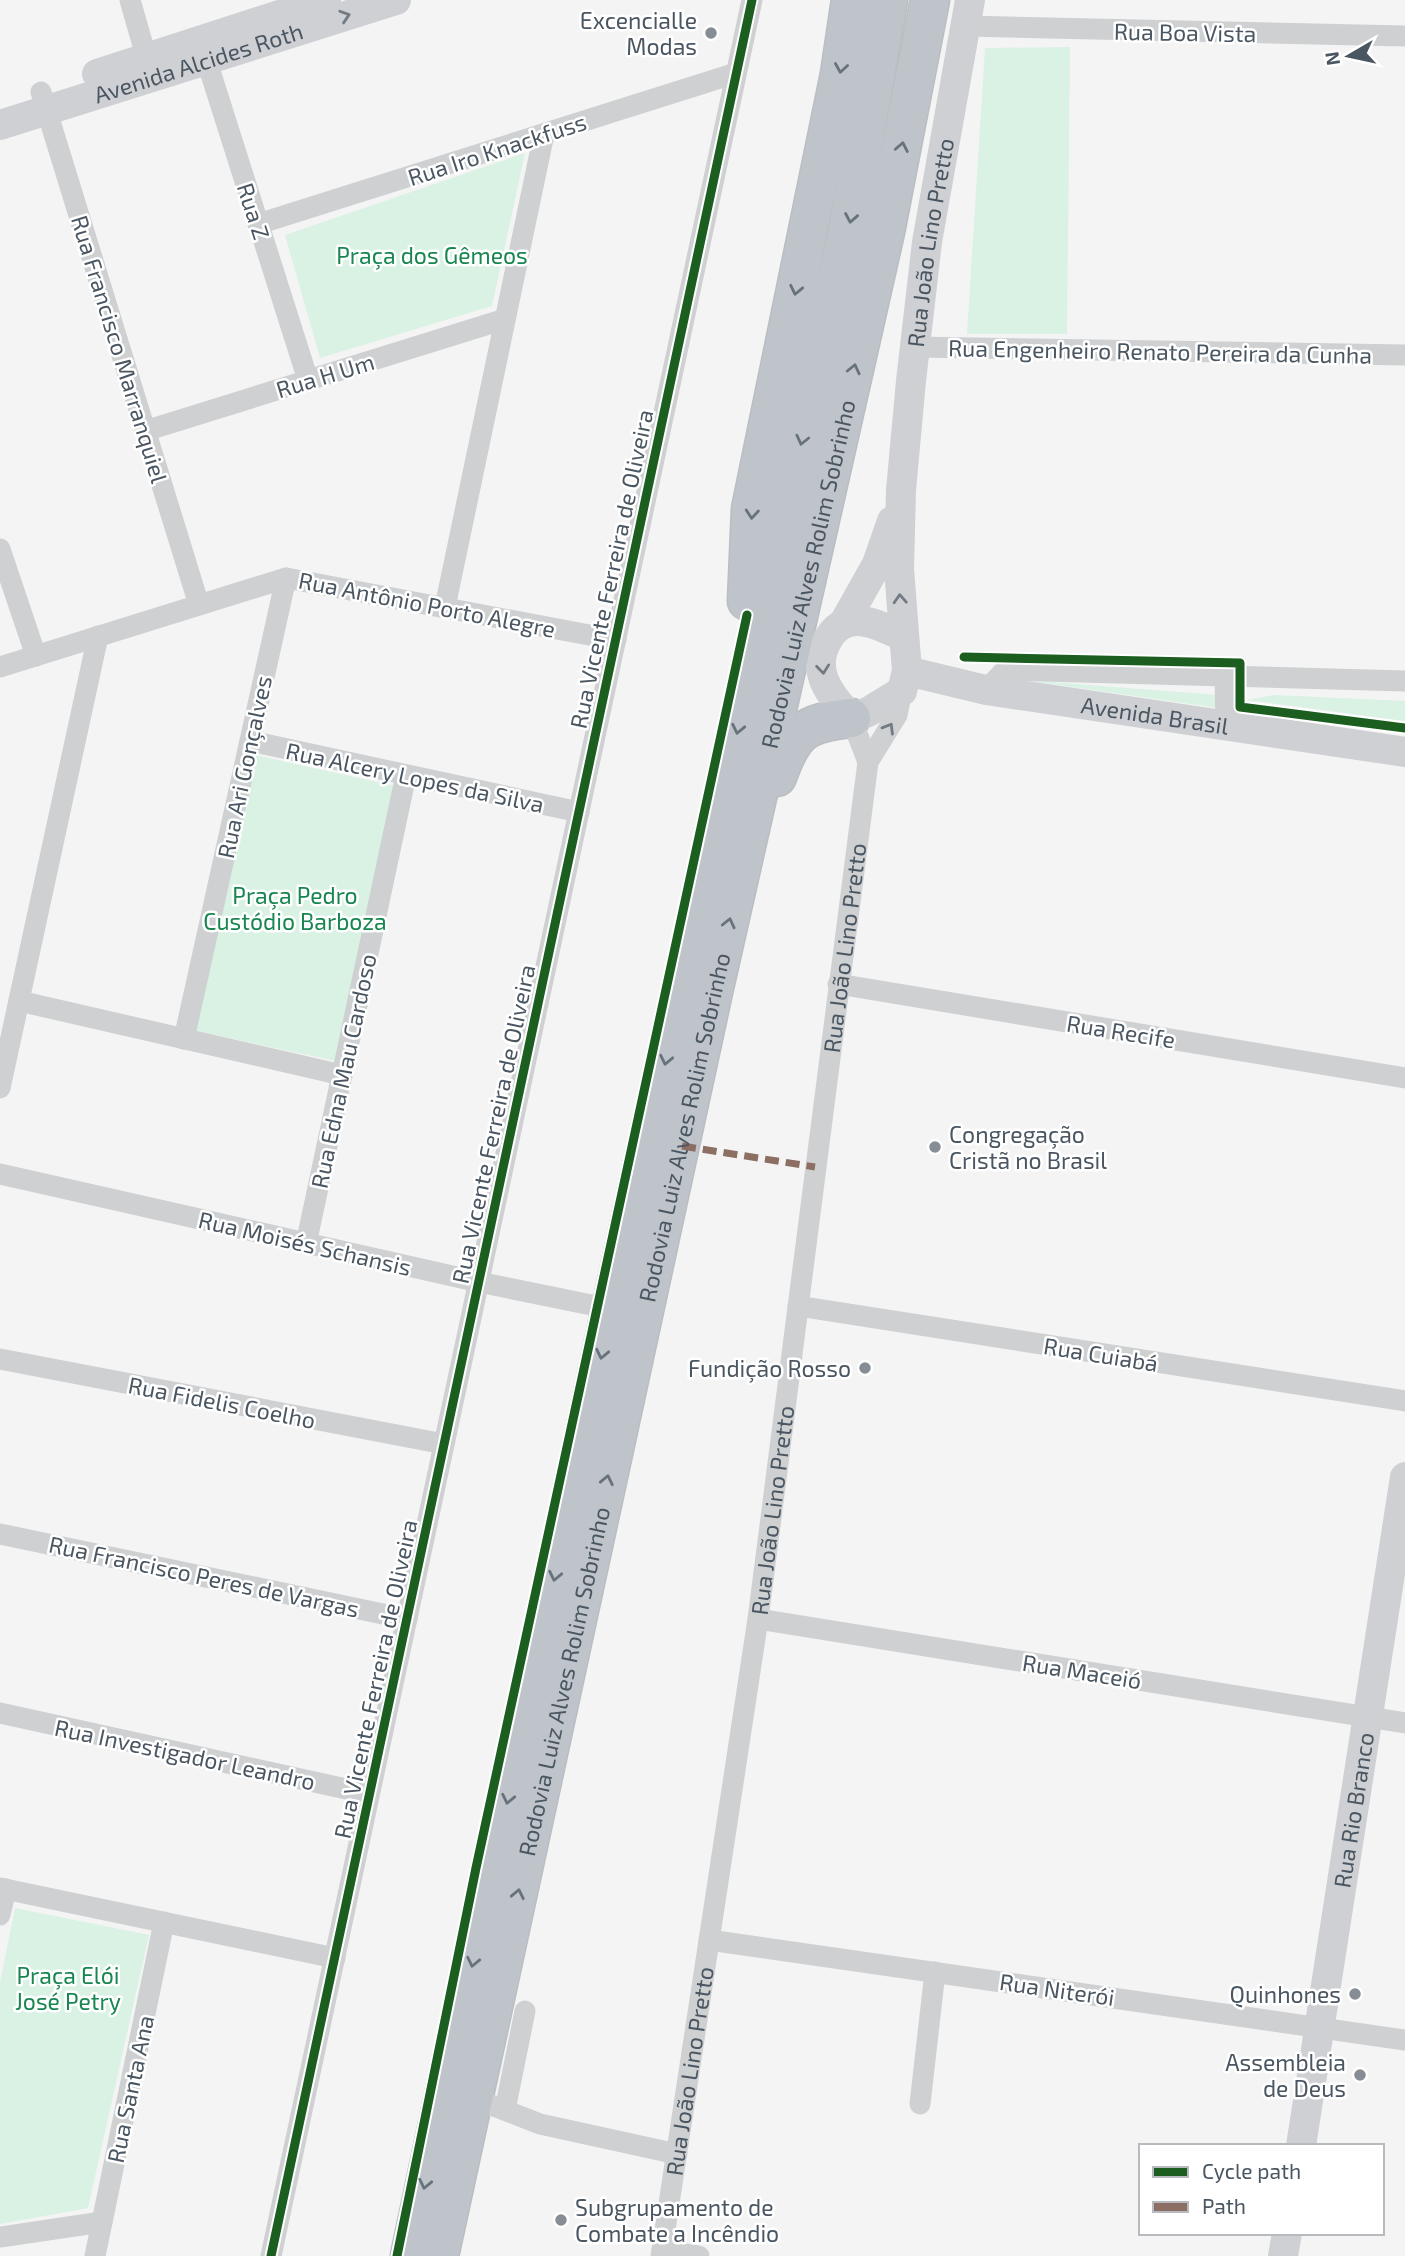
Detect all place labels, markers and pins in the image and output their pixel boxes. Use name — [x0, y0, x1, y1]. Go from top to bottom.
place label: Excencialle Modas — [580, 6, 697, 60]
marker: Excencialle Modas — [703, 25, 719, 41]
place label: Congregação Cristã no Brasil — [949, 1120, 1107, 1174]
marker: Congregação Cristã no Brasil — [927, 1139, 943, 1155]
place label: Fundição Rosso — [688, 1354, 851, 1383]
marker: Fundição Rosso — [857, 1360, 873, 1376]
place label: Quinhones — [1230, 1980, 1341, 2008]
marker: Quinhones — [1347, 1986, 1363, 2002]
place label: Assembleia de Deus — [1225, 2048, 1346, 2102]
marker: Assembleia de Deus — [1352, 2067, 1368, 2083]
place label: Subgrupamento de Combate a Incêndio — [575, 2193, 779, 2247]
marker: Subgrupamento de Combate a Incêndio — [553, 2212, 569, 2228]

